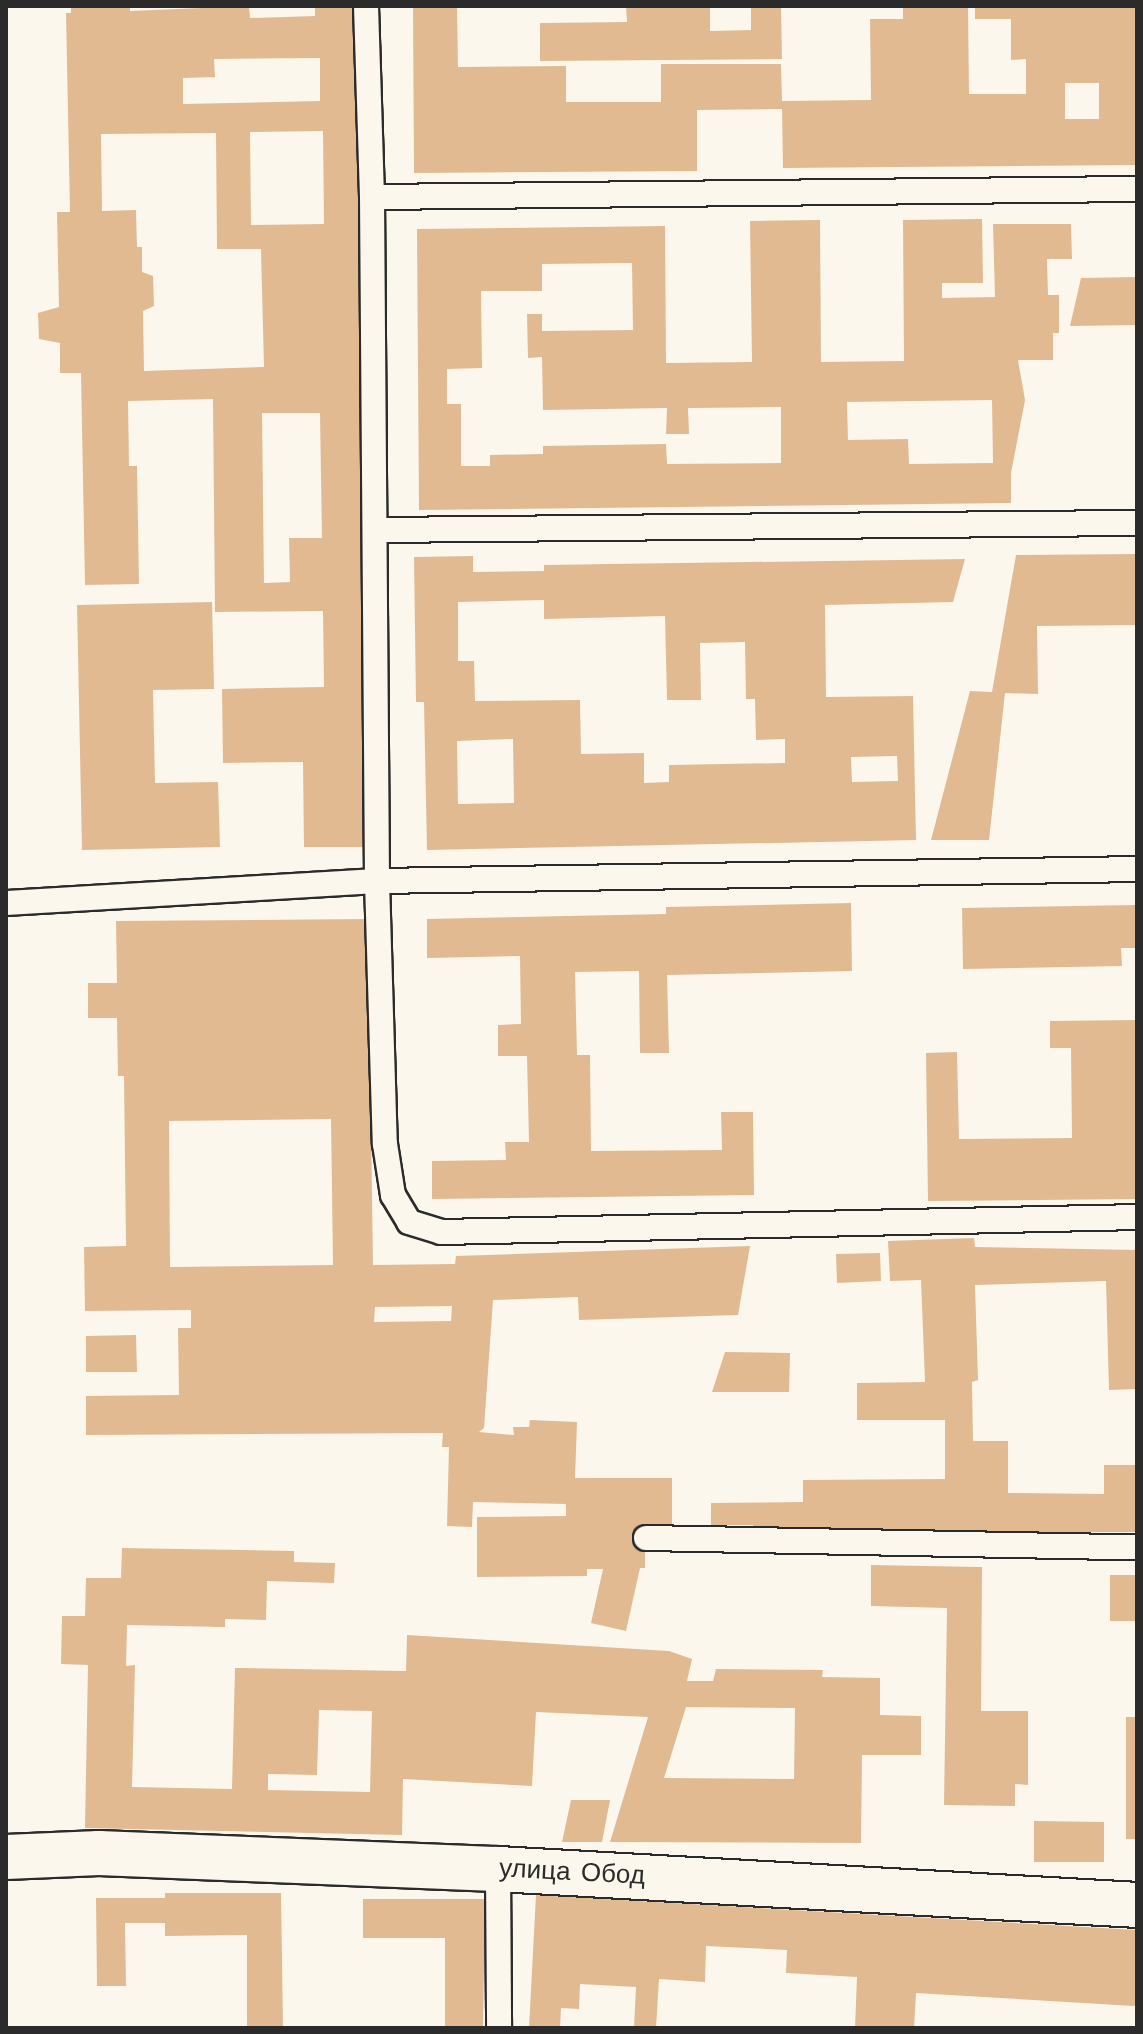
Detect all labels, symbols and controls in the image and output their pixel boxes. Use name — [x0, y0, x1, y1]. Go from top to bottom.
street label: улица Обод — [498, 1854, 646, 1892]

